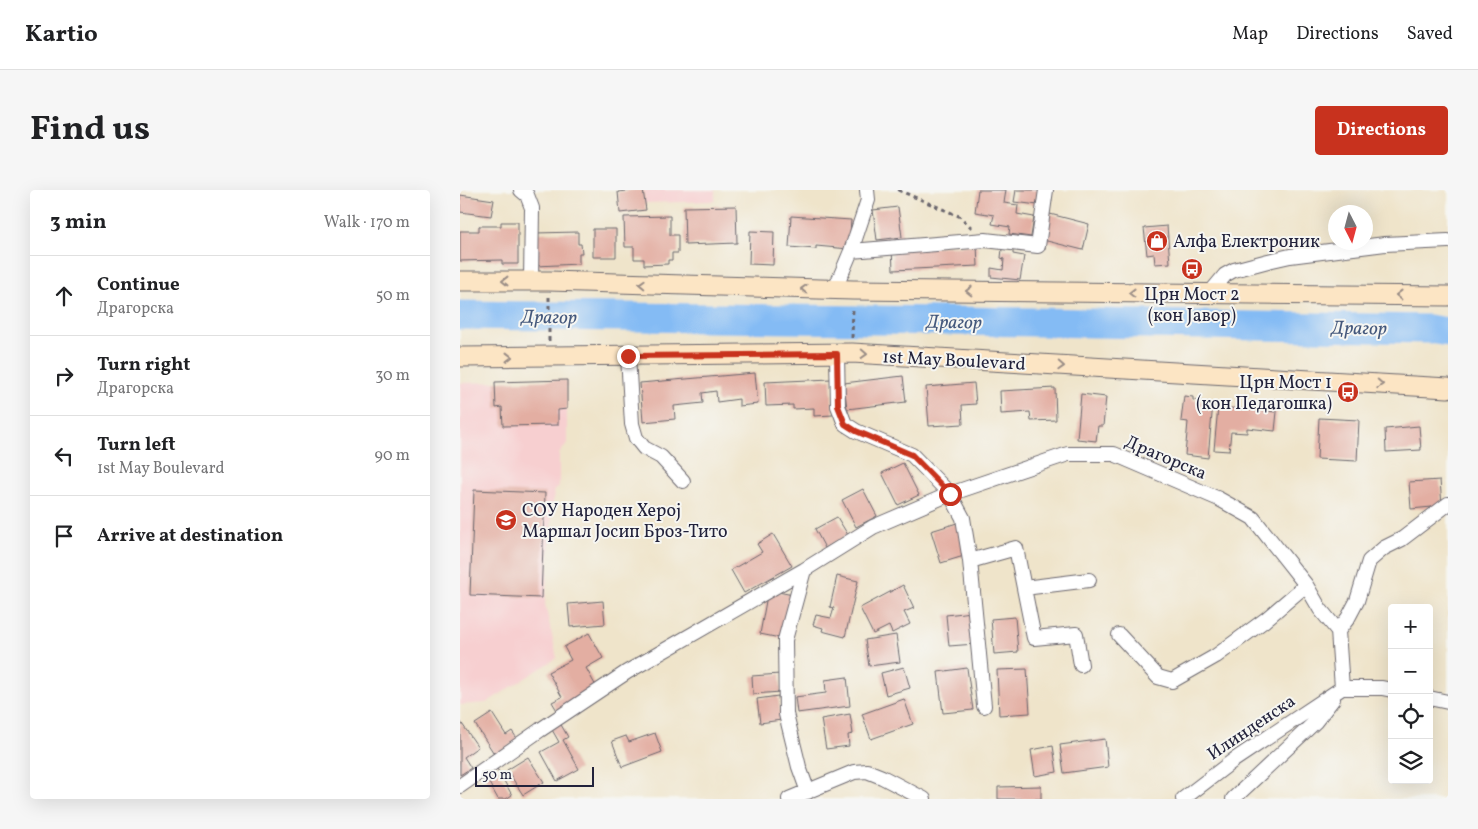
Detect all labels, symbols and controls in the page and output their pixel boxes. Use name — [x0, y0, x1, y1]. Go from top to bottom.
text: Kartio — [25, 18, 98, 52]
text: Map — [1232, 22, 1268, 47]
text: Directions — [1296, 22, 1379, 47]
text: Saved — [1407, 22, 1453, 47]
text: Find us — [30, 106, 150, 154]
button: Directions — [1315, 106, 1448, 155]
north arrow — [1328, 205, 1373, 250]
text: 3 min — [50, 208, 106, 237]
text: Walk · 170 m — [324, 212, 410, 234]
shop icon: Алфа Електроник — [1145, 229, 1169, 253]
place label: Алфа Електроник — [1173, 230, 1320, 255]
bus stop icon: Црн Мост 2 (кон Јавор) — [1180, 257, 1204, 281]
text: Continue — [97, 272, 180, 298]
one-way arrow — [500, 276, 508, 286]
one-way arrow — [637, 279, 645, 289]
icon: ahead — [50, 282, 78, 310]
one-way arrow — [800, 283, 808, 294]
place label: Црн Мост 2 (кон Јавор) — [1144, 283, 1240, 329]
text: 50 m — [376, 285, 410, 307]
one-way arrow — [965, 286, 973, 296]
one-way arrow — [1128, 288, 1136, 298]
one-way arrow — [1395, 290, 1403, 300]
text: Драгорска — [97, 298, 174, 320]
water label: Драгор — [519, 304, 577, 331]
water label: Драгор — [924, 309, 982, 336]
water label: Драгор — [1329, 315, 1387, 342]
route end — [617, 345, 640, 368]
street label: 1st May Boulevard — [882, 345, 1026, 378]
one-way arrow — [860, 349, 868, 360]
text: Turn right — [97, 352, 190, 378]
one-way arrow — [505, 352, 513, 362]
one-way arrow — [1057, 361, 1065, 372]
icon: right — [50, 362, 78, 390]
text: 30 m — [375, 365, 410, 387]
place label: Црн Мост 1 (кон Педагошка) — [1196, 371, 1332, 417]
text: Драгорска — [97, 378, 174, 400]
one-way arrow — [1377, 378, 1385, 389]
bus stop icon: Црн Мост 1 (кон Педагошка) — [1336, 380, 1360, 404]
street label: Драгорска — [1121, 430, 1210, 487]
text: Turn left — [97, 432, 176, 458]
icon: left — [50, 442, 78, 470]
text: 90 m — [374, 445, 410, 467]
text: 1st May Boulevard — [97, 458, 225, 480]
route start — [939, 483, 962, 506]
place label: СОУ Народен Херој Маршал Јосип Броз-Тито — [522, 499, 728, 545]
school or university icon: СОУ Народен Херој Маршал Јосип Броз-Тито — [494, 508, 518, 532]
icon: arrive — [50, 522, 78, 550]
text: Arrive at destination — [97, 523, 283, 549]
map controls — [1388, 604, 1433, 784]
button: + — [1388, 604, 1433, 649]
button: − — [1388, 649, 1433, 694]
street label: Илинденска — [1203, 689, 1301, 767]
button: locate — [1388, 694, 1433, 739]
button: layers — [1388, 739, 1433, 784]
scale bar — [475, 764, 594, 787]
text: 50 m — [482, 766, 512, 785]

